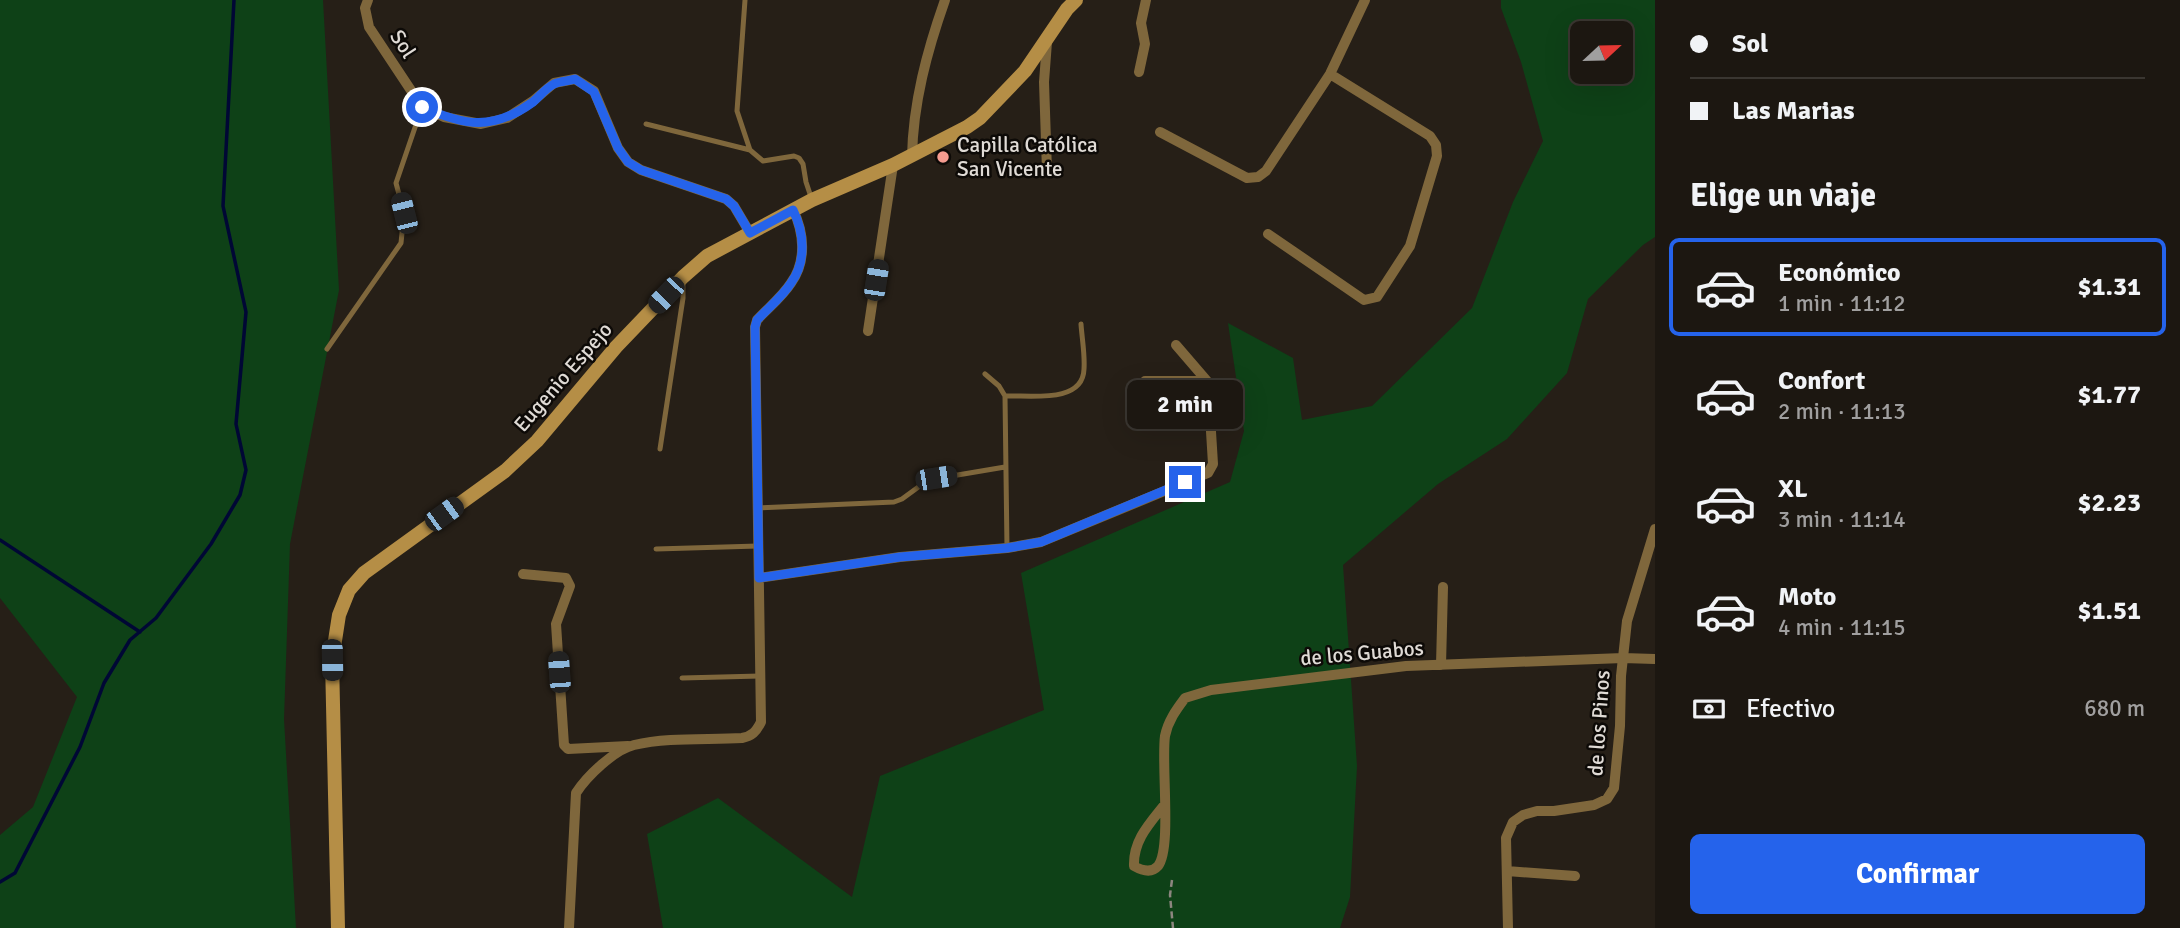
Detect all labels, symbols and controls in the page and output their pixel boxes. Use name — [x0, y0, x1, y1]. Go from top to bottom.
north arrow — [1570, 21, 1633, 84]
map controls — [1570, 21, 1633, 84]
street label: Sol — [384, 25, 422, 63]
text: Sol — [1732, 28, 1768, 60]
route start — [406, 91, 438, 123]
text: Las Marias — [1732, 95, 1855, 127]
place label: Capilla Católica San Vicente — [957, 132, 1098, 182]
marker: Capilla Católica San Vicente — [935, 149, 951, 165]
text: Elige un viaje — [1690, 176, 1876, 215]
car — [389, 190, 420, 236]
icon: car — [1694, 256, 1757, 319]
text: Económico — [1778, 257, 1901, 289]
car — [863, 258, 890, 302]
text: $1.31 — [2077, 271, 2141, 303]
car — [644, 273, 689, 317]
text: 1 min · 11:12 — [1778, 289, 1906, 318]
street label: Eugenio Espejo — [508, 317, 618, 437]
icon: car — [1694, 364, 1757, 427]
text: Confort — [1778, 365, 1865, 397]
text: $1.77 — [2077, 379, 2141, 411]
callout: 2 min — [1127, 380, 1243, 430]
text: 2 min — [1157, 390, 1213, 419]
text: 2 min · 11:13 — [1778, 397, 1906, 426]
car — [914, 464, 959, 492]
route end — [1169, 466, 1201, 498]
icon: car — [1694, 472, 1757, 535]
text: XL — [1778, 473, 1808, 505]
text: $2.23 — [2077, 487, 2141, 519]
car — [421, 493, 468, 535]
text: 3 min · 11:14 — [1778, 505, 1906, 534]
icon: car — [1694, 580, 1757, 643]
text: Moto — [1778, 581, 1836, 613]
text: $1.51 — [2077, 595, 2141, 627]
text: 4 min · 11:15 — [1778, 613, 1906, 642]
street label: de los Guabos — [1299, 635, 1425, 671]
car — [322, 639, 343, 681]
car — [548, 650, 571, 694]
street label: de los Pinos — [1582, 669, 1616, 777]
icon: cash — [1690, 690, 1728, 728]
text: Efectivo — [1746, 693, 1835, 725]
text: 680 m — [2084, 694, 2145, 723]
button: Confirmar — [1690, 834, 2145, 914]

